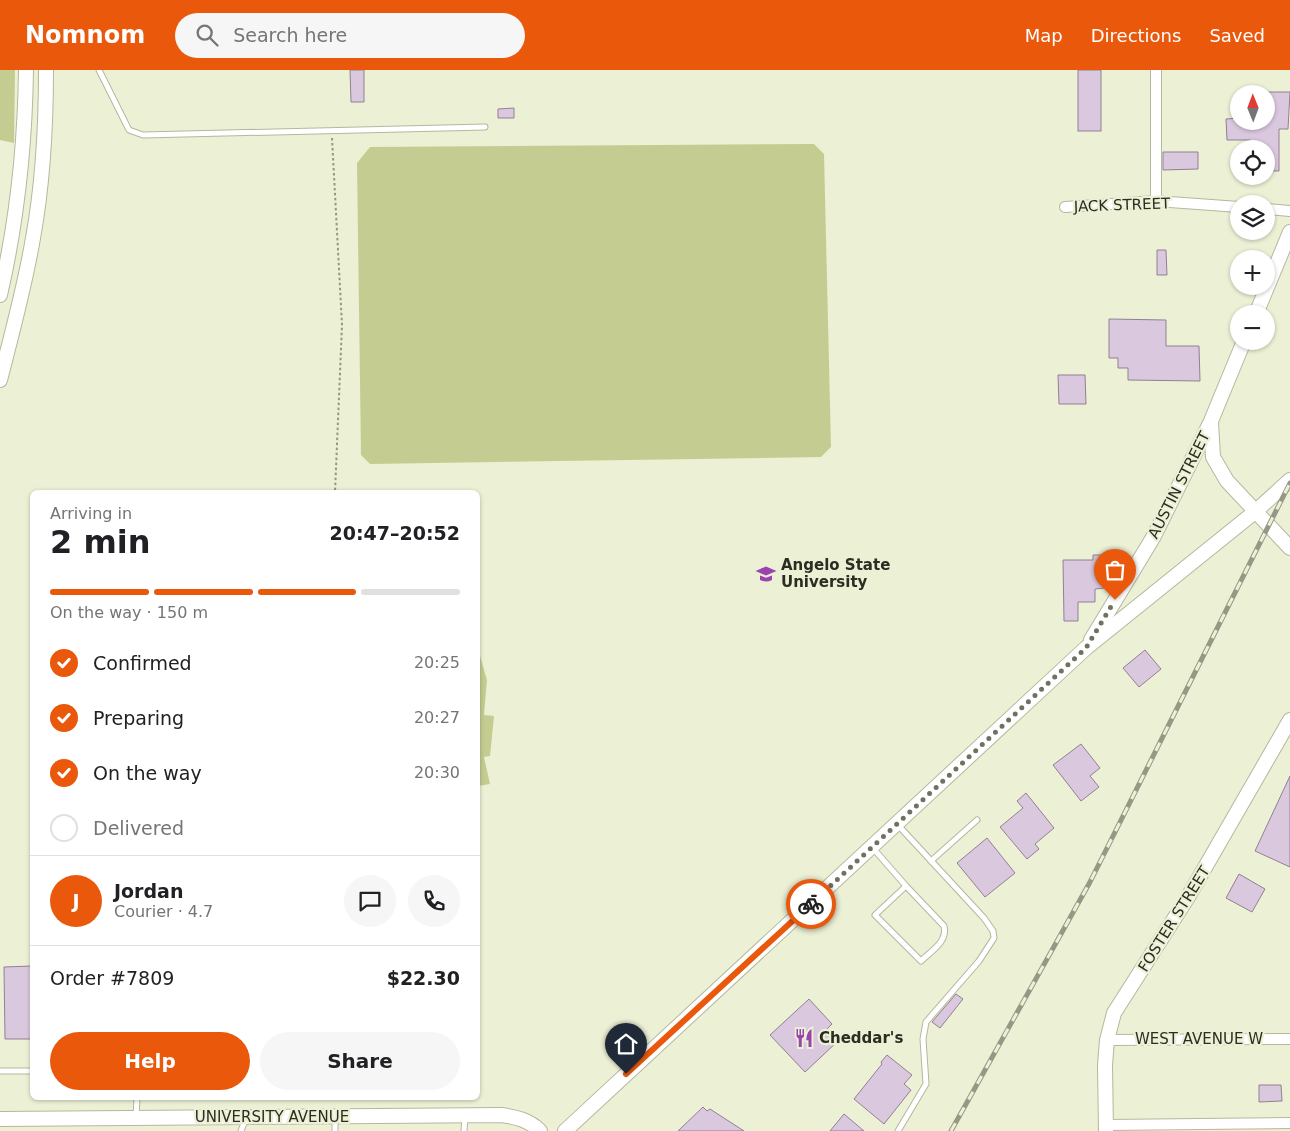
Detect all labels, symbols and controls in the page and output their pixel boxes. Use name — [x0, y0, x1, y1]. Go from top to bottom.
search box — [175, 13, 525, 58]
text: Nomnom — [25, 21, 145, 49]
icon: search — [193, 21, 221, 49]
text: Search here — [233, 24, 347, 46]
text: Map — [1025, 25, 1063, 46]
text: Directions — [1091, 25, 1181, 46]
text: Saved — [1209, 25, 1265, 46]
north arrow — [1230, 85, 1275, 130]
map controls — [1230, 85, 1275, 350]
button: locate — [1230, 140, 1275, 185]
street label: JACK STREET — [1072, 194, 1171, 216]
button: layers — [1230, 195, 1275, 240]
button: + — [1230, 250, 1275, 295]
button: − — [1230, 305, 1275, 350]
street label: AUSTIN STREET — [1144, 428, 1214, 541]
text: Arriving in — [50, 504, 132, 523]
text: 20:47–20:52 — [330, 522, 460, 544]
text: 2 min — [50, 523, 151, 561]
pin — [1094, 549, 1136, 600]
place label: Angelo State University — [781, 556, 890, 591]
icon: bag — [1101, 556, 1129, 584]
school or university icon: Angelo State University — [755, 563, 777, 585]
text: On the way · 150 m — [50, 603, 208, 622]
icon: check — [50, 649, 78, 677]
text: Confirmed — [93, 652, 192, 674]
text: 20:25 — [414, 653, 460, 672]
icon: check — [50, 704, 78, 732]
text: Preparing — [93, 707, 184, 729]
text: 20:27 — [414, 708, 460, 727]
icon: check — [50, 759, 78, 787]
text: On the way — [93, 762, 202, 784]
text: 20:30 — [414, 763, 460, 782]
text: Delivered — [93, 817, 184, 839]
street label: FOSTER STREET — [1134, 862, 1214, 975]
button: chat — [344, 875, 396, 927]
button: phone — [408, 875, 460, 927]
courier — [786, 879, 836, 929]
text: Jordan — [114, 880, 183, 902]
text: J — [72, 890, 80, 912]
icon: bike — [797, 890, 825, 918]
text: Courier · 4.7 — [114, 902, 213, 921]
text: Order #7809 — [50, 967, 174, 989]
text: $22.30 — [387, 967, 460, 989]
pin — [605, 1023, 647, 1074]
restaurant icon: Cheddar's — [793, 1027, 815, 1049]
place label: Cheddar's — [819, 1029, 903, 1047]
icon: home — [612, 1030, 640, 1058]
street label: WEST AVENUE W — [1135, 1030, 1263, 1048]
button: Help — [50, 1032, 250, 1090]
button: Share — [260, 1032, 460, 1090]
street label: UNIVERSITY AVENUE — [195, 1108, 349, 1126]

